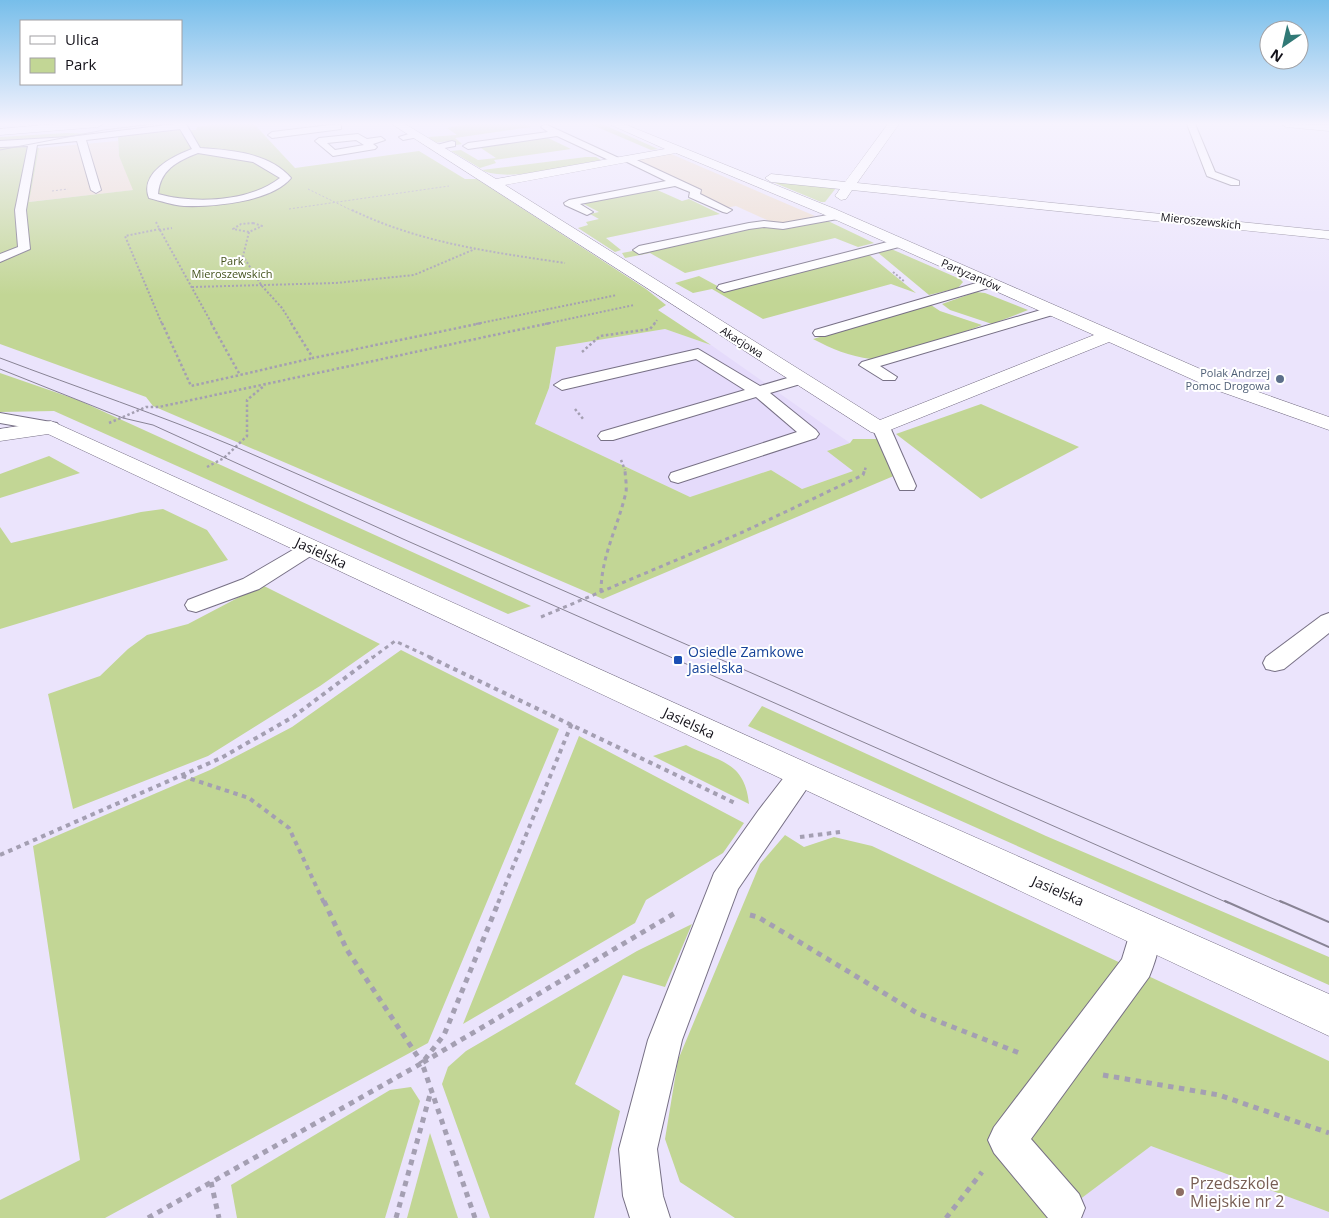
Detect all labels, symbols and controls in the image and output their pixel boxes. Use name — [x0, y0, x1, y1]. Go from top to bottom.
legend — [20, 20, 182, 85]
north arrow — [1259, 20, 1309, 70]
text: Ulica — [65, 29, 99, 49]
text: N — [1266, 45, 1286, 67]
text: Park — [65, 54, 96, 74]
street label: Mieroszewskich — [1160, 209, 1242, 232]
park label: Park Mieroszewskich — [192, 253, 272, 281]
street label: Partyzantów — [939, 255, 1004, 295]
street label: Akacjowa — [718, 322, 767, 361]
place label: Polak Andrzej Pomoc Drogowa — [1186, 365, 1270, 393]
marker: Polak Andrzej Pomoc Drogowa — [1274, 373, 1286, 385]
street label: Jasielska — [290, 531, 350, 573]
place label: Osiedle Zamkowe Jasielska — [686, 642, 804, 677]
marker: Osiedle Zamkowe Jasielska — [672, 654, 684, 666]
street label: Jasielska — [658, 701, 718, 743]
street label: Jasielska — [1027, 870, 1087, 910]
place label: Przedszkole Miejskie nr 2 — [1190, 1172, 1284, 1212]
marker: Przedszkole Miejskie nr 2 — [1174, 1186, 1186, 1198]

